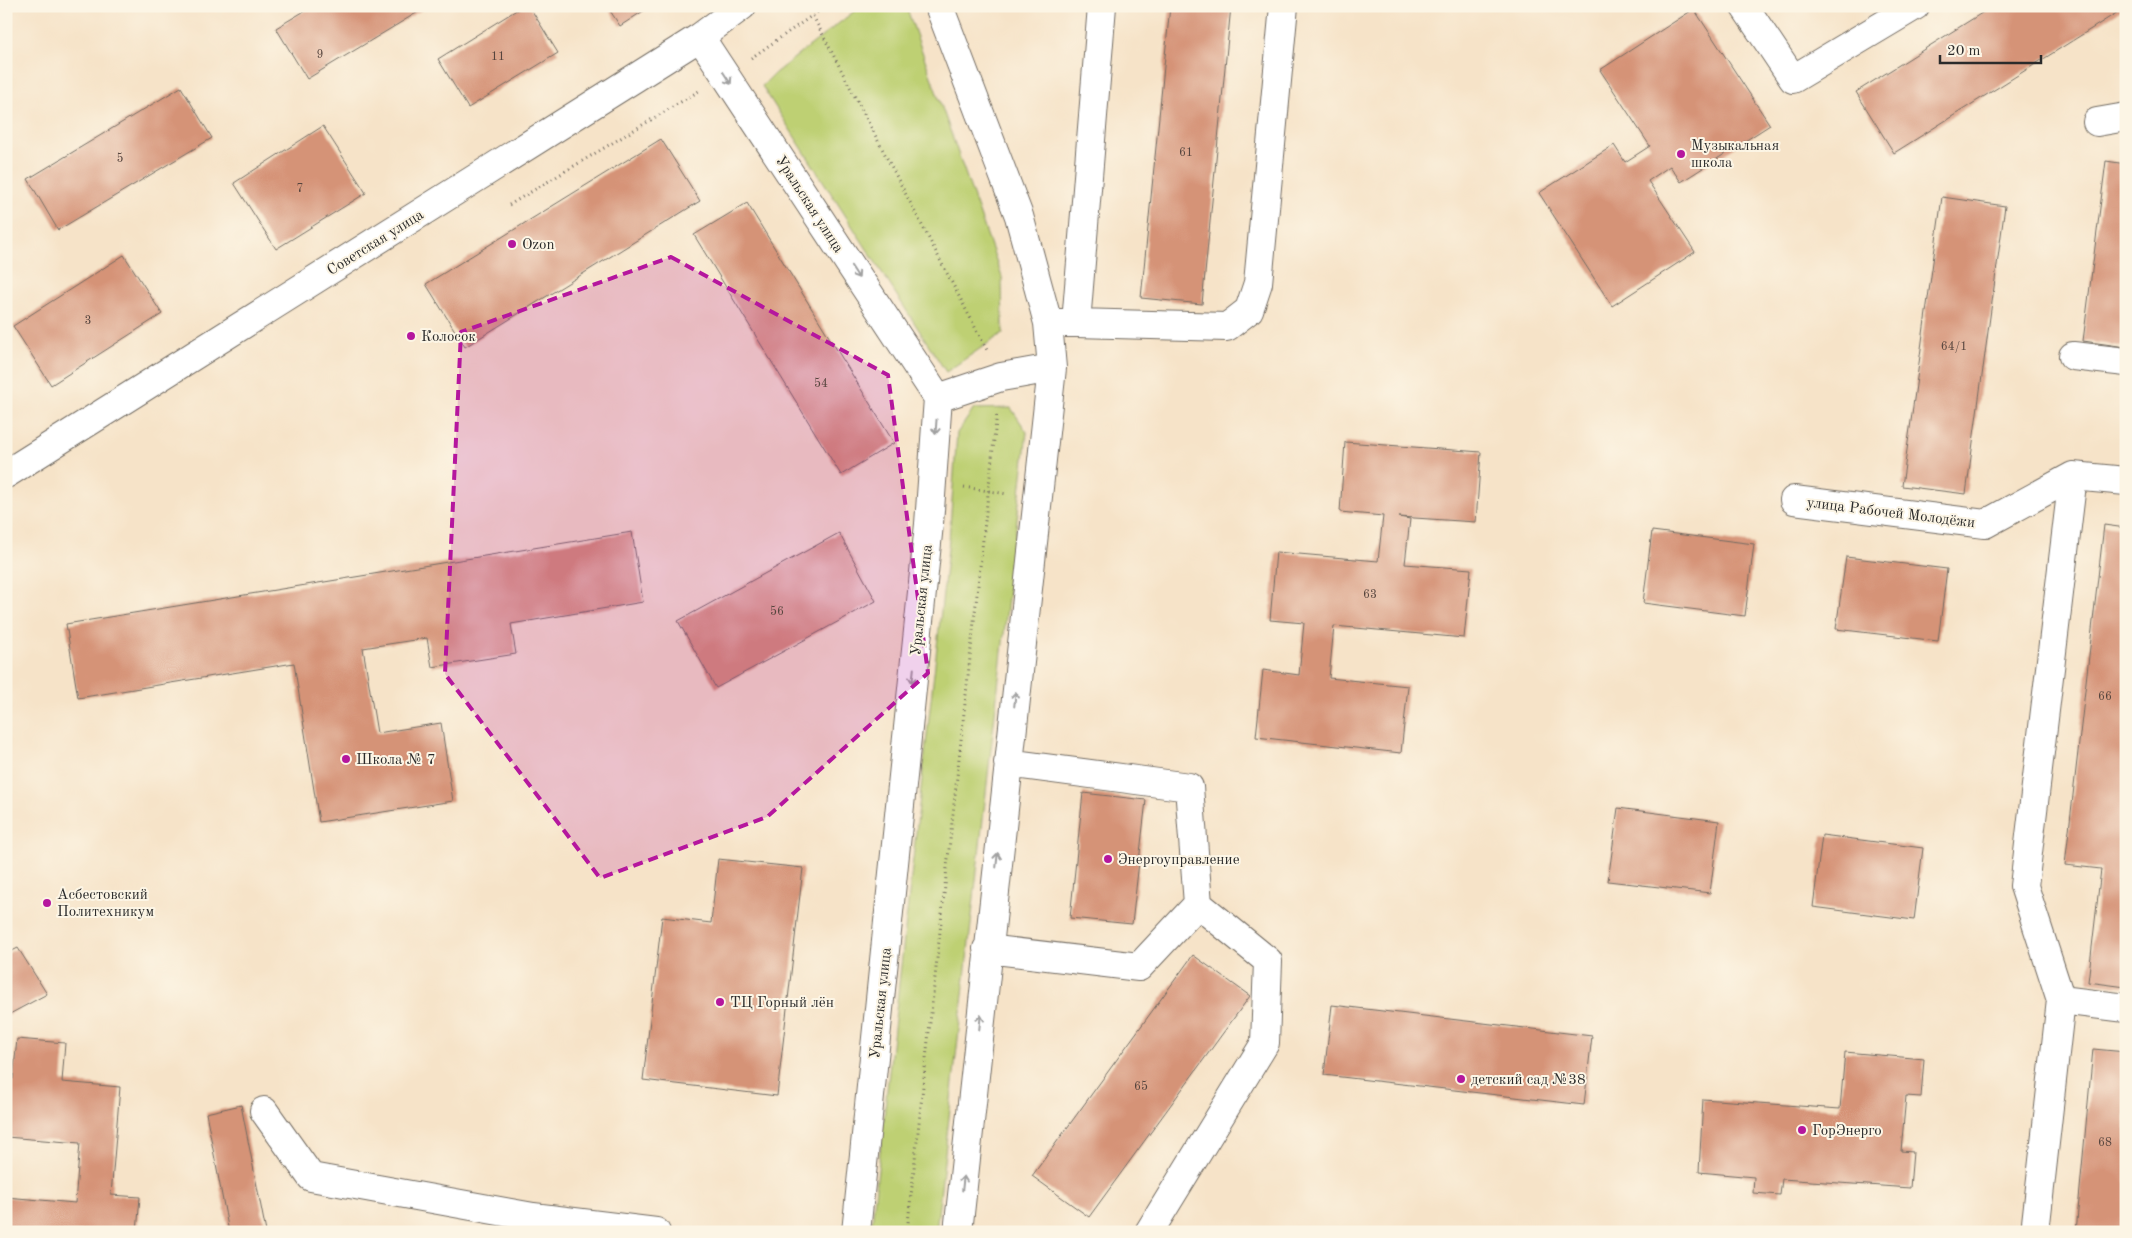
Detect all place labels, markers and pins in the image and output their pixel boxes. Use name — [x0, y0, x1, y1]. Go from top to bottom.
place label: Музыкальная школа — [1691, 139, 1779, 171]
marker: Музыкальная школа — [1675, 148, 1687, 160]
marker: Ozon — [506, 238, 518, 250]
place label: Ozon — [522, 238, 555, 253]
marker: Колосок — [405, 330, 417, 342]
place label: Колосок — [421, 330, 476, 345]
marker: Школа № 7 — [340, 753, 352, 765]
place label: Школа № 7 — [356, 753, 436, 768]
marker: Энергоуправление — [1102, 853, 1114, 865]
place label: Энергоуправление — [1118, 853, 1240, 868]
place label: Асбестовский Политехникум — [57, 888, 154, 920]
marker: Асбестовский Политехникум — [41, 897, 53, 909]
marker: ТЦ Горный лён — [714, 996, 726, 1008]
place label: ТЦ Горный лён — [730, 996, 834, 1011]
marker: детский сад №38 — [1455, 1073, 1467, 1085]
place label: детский сад №38 — [1471, 1073, 1586, 1088]
marker: ГорЭнерго — [1796, 1124, 1808, 1136]
place label: ГорЭнерго — [1812, 1124, 1882, 1139]

